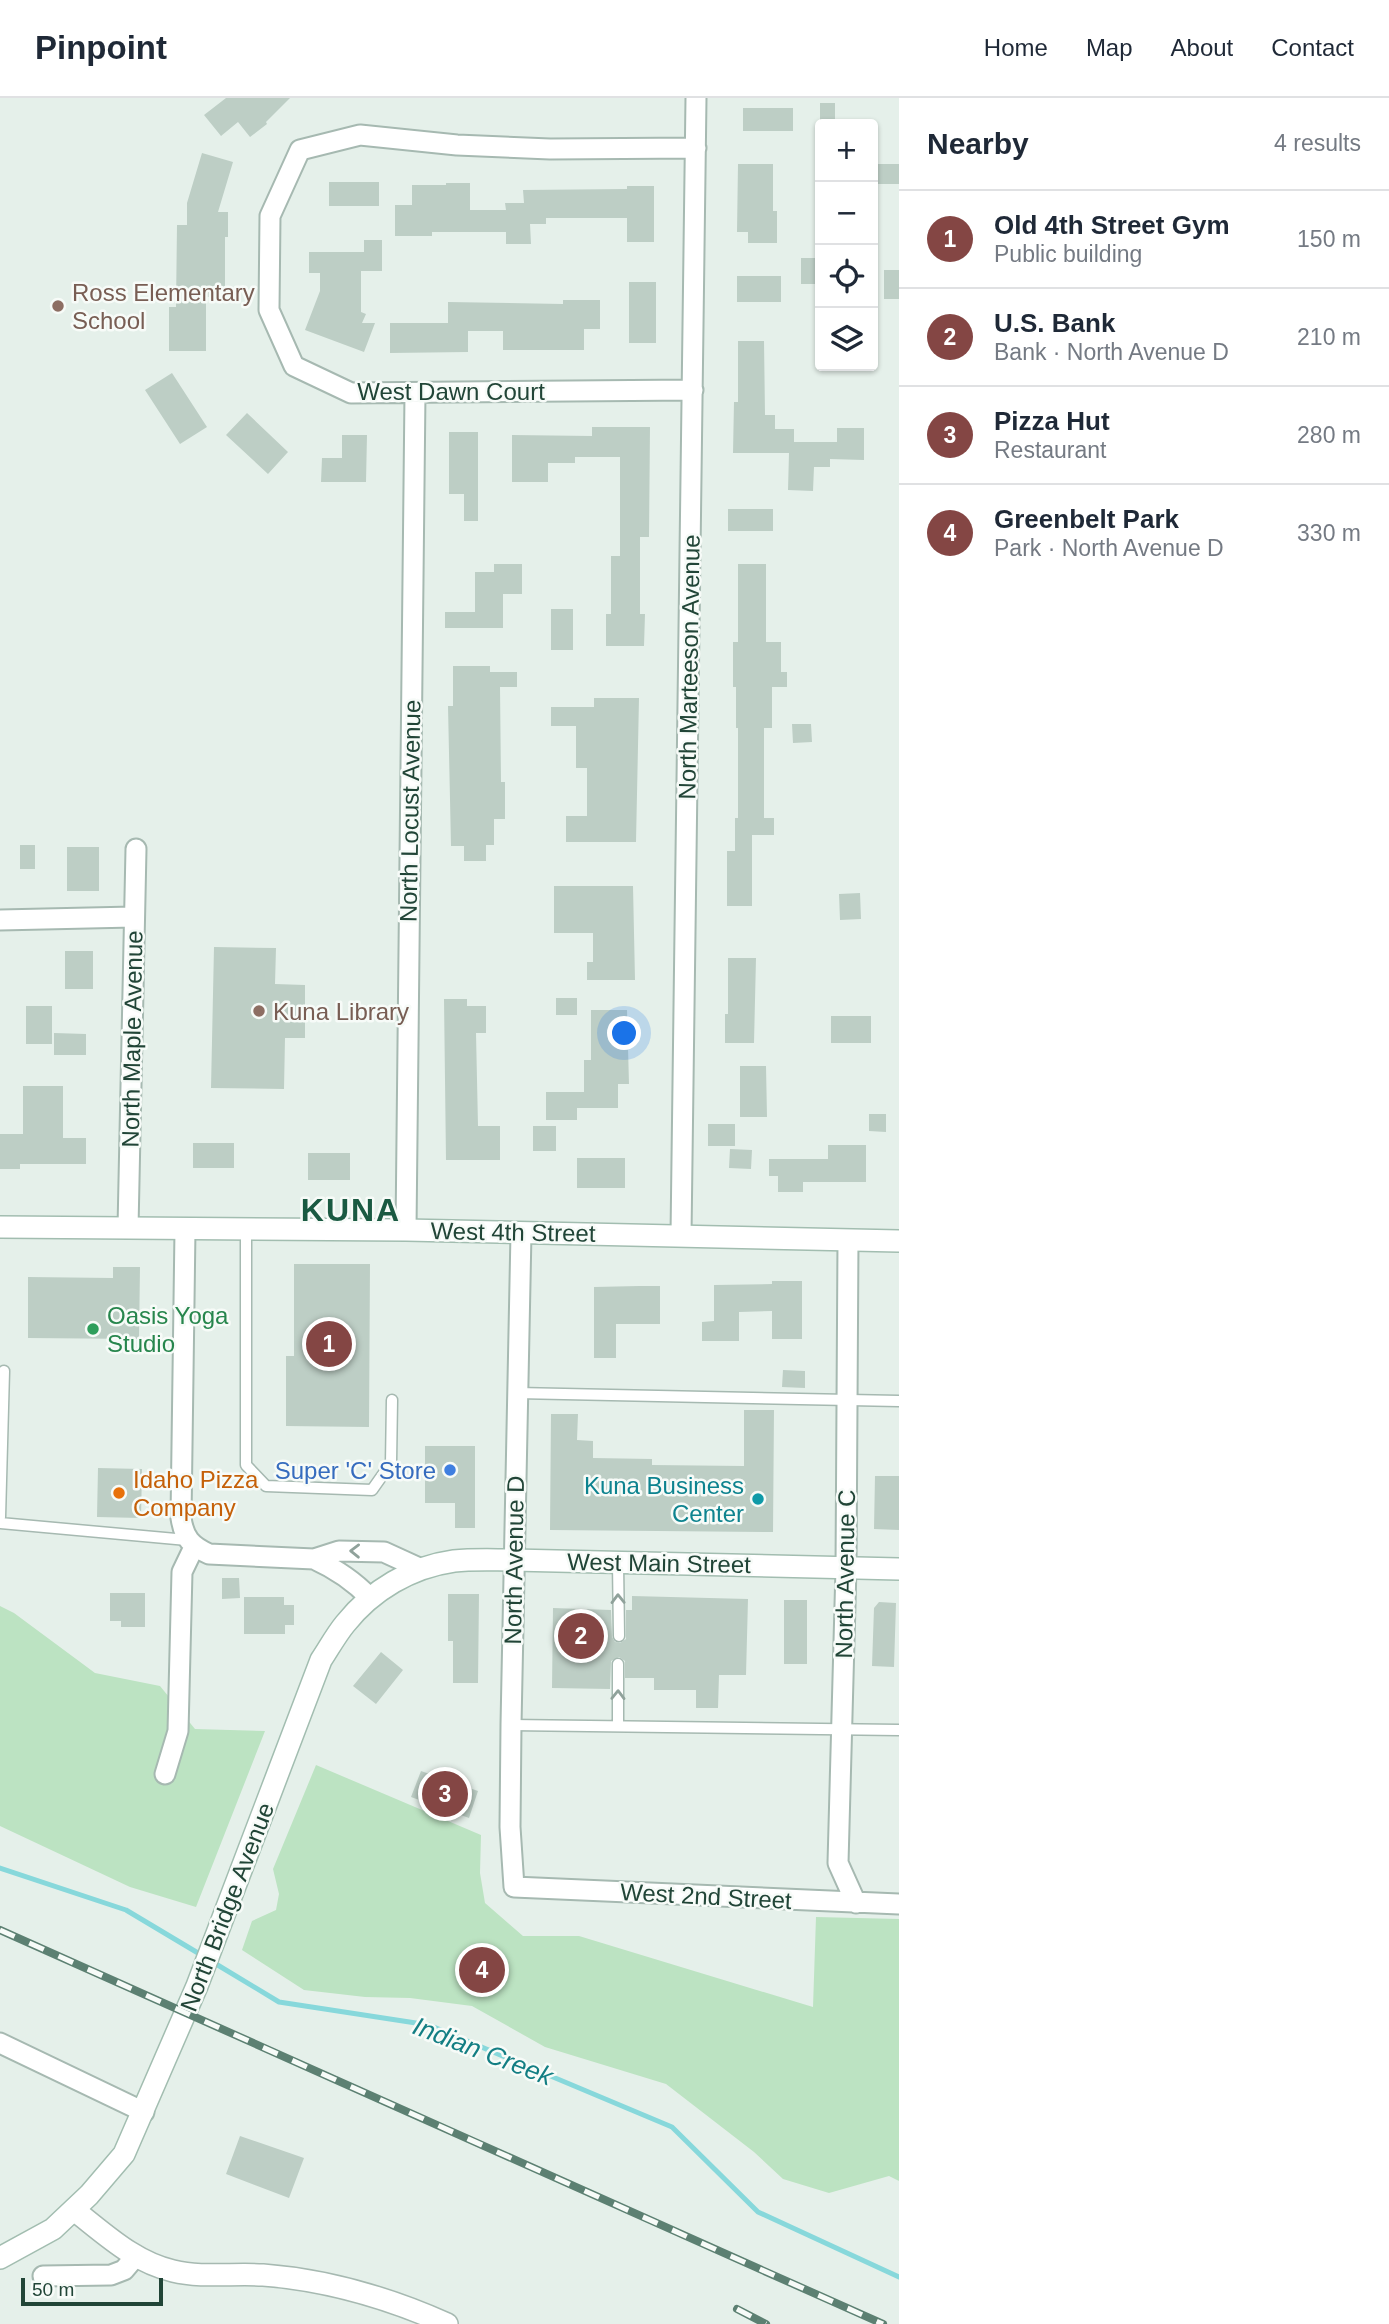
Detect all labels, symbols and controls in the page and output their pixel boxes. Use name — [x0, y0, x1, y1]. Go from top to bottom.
text: Pinpoint — [35, 29, 167, 66]
text: Home — [984, 34, 1048, 61]
text: Map — [1086, 34, 1133, 61]
text: About — [1171, 34, 1233, 61]
text: Contact — [1271, 34, 1354, 61]
map controls — [815, 119, 878, 371]
button: + — [815, 119, 878, 182]
text: Nearby — [927, 127, 1029, 160]
text: 4 results — [1274, 130, 1361, 156]
button: − — [815, 182, 878, 245]
text: Old 4th Street Gym — [994, 210, 1230, 240]
text: 1 — [944, 226, 956, 252]
text: 150 m — [1297, 226, 1361, 252]
text: Public building — [994, 241, 1142, 267]
button: locate — [815, 245, 878, 308]
place label: Ross Elementary School — [72, 279, 255, 334]
marker: Ross Elementary School — [50, 298, 66, 314]
button: layers — [815, 308, 878, 371]
text: U.S. Bank — [994, 308, 1115, 338]
text: 2 — [944, 324, 956, 350]
text: 210 m — [1297, 324, 1361, 350]
text: Bank · North Avenue D — [994, 339, 1229, 365]
street label: West Dawn Court — [357, 378, 545, 405]
text: Pizza Hut — [994, 406, 1110, 436]
text: 3 — [944, 422, 956, 448]
text: 280 m — [1297, 422, 1361, 448]
text: Restaurant — [994, 437, 1107, 463]
text: Greenbelt Park — [994, 504, 1179, 534]
text: 4 — [944, 520, 956, 546]
text: 330 m — [1297, 520, 1361, 546]
street label: North Marteeson Avenue — [673, 534, 705, 800]
text: Park · North Avenue D — [994, 535, 1224, 561]
street label: North Locust Avenue — [395, 700, 425, 922]
street label: North Maple Avenue — [117, 930, 147, 1148]
place label: Kuna Library — [273, 998, 409, 1025]
marker: Kuna Library — [251, 1003, 267, 1019]
your location — [607, 1016, 641, 1050]
district label: KUNA — [301, 1192, 401, 1228]
street label: West 4th Street — [430, 1217, 596, 1247]
place label: Oasis Yoga Studio — [107, 1302, 229, 1357]
pin: 1 — [306, 1318, 352, 1370]
marker: Oasis Yoga Studio — [85, 1321, 101, 1337]
place label: Super 'C' Store — [275, 1457, 436, 1484]
marker: Super 'C' Store — [442, 1462, 458, 1478]
place label: Idaho Pizza Company — [133, 1466, 259, 1521]
place label: Kuna Business Center — [584, 1472, 744, 1527]
street label: North Avenue D — [499, 1475, 529, 1645]
marker: Idaho Pizza Company — [111, 1485, 127, 1501]
street label: North Avenue C — [830, 1489, 860, 1659]
marker: Kuna Business Center — [750, 1491, 766, 1507]
one-way arrow — [349, 1543, 359, 1559]
street label: West Main Street — [567, 1548, 751, 1578]
one-way arrow — [610, 1593, 626, 1604]
pin: 2 — [558, 1610, 604, 1662]
one-way arrow — [610, 1689, 626, 1700]
pin: 3 — [422, 1768, 468, 1820]
street label: North Bridge Avenue — [175, 1799, 279, 2015]
street label: West 2nd Street — [620, 1878, 793, 1914]
pin: 4 — [459, 1944, 505, 1996]
water label: Indian Creek — [409, 2011, 559, 2092]
scale bar — [21, 2275, 163, 2307]
text: 50 m — [32, 2279, 74, 2300]

